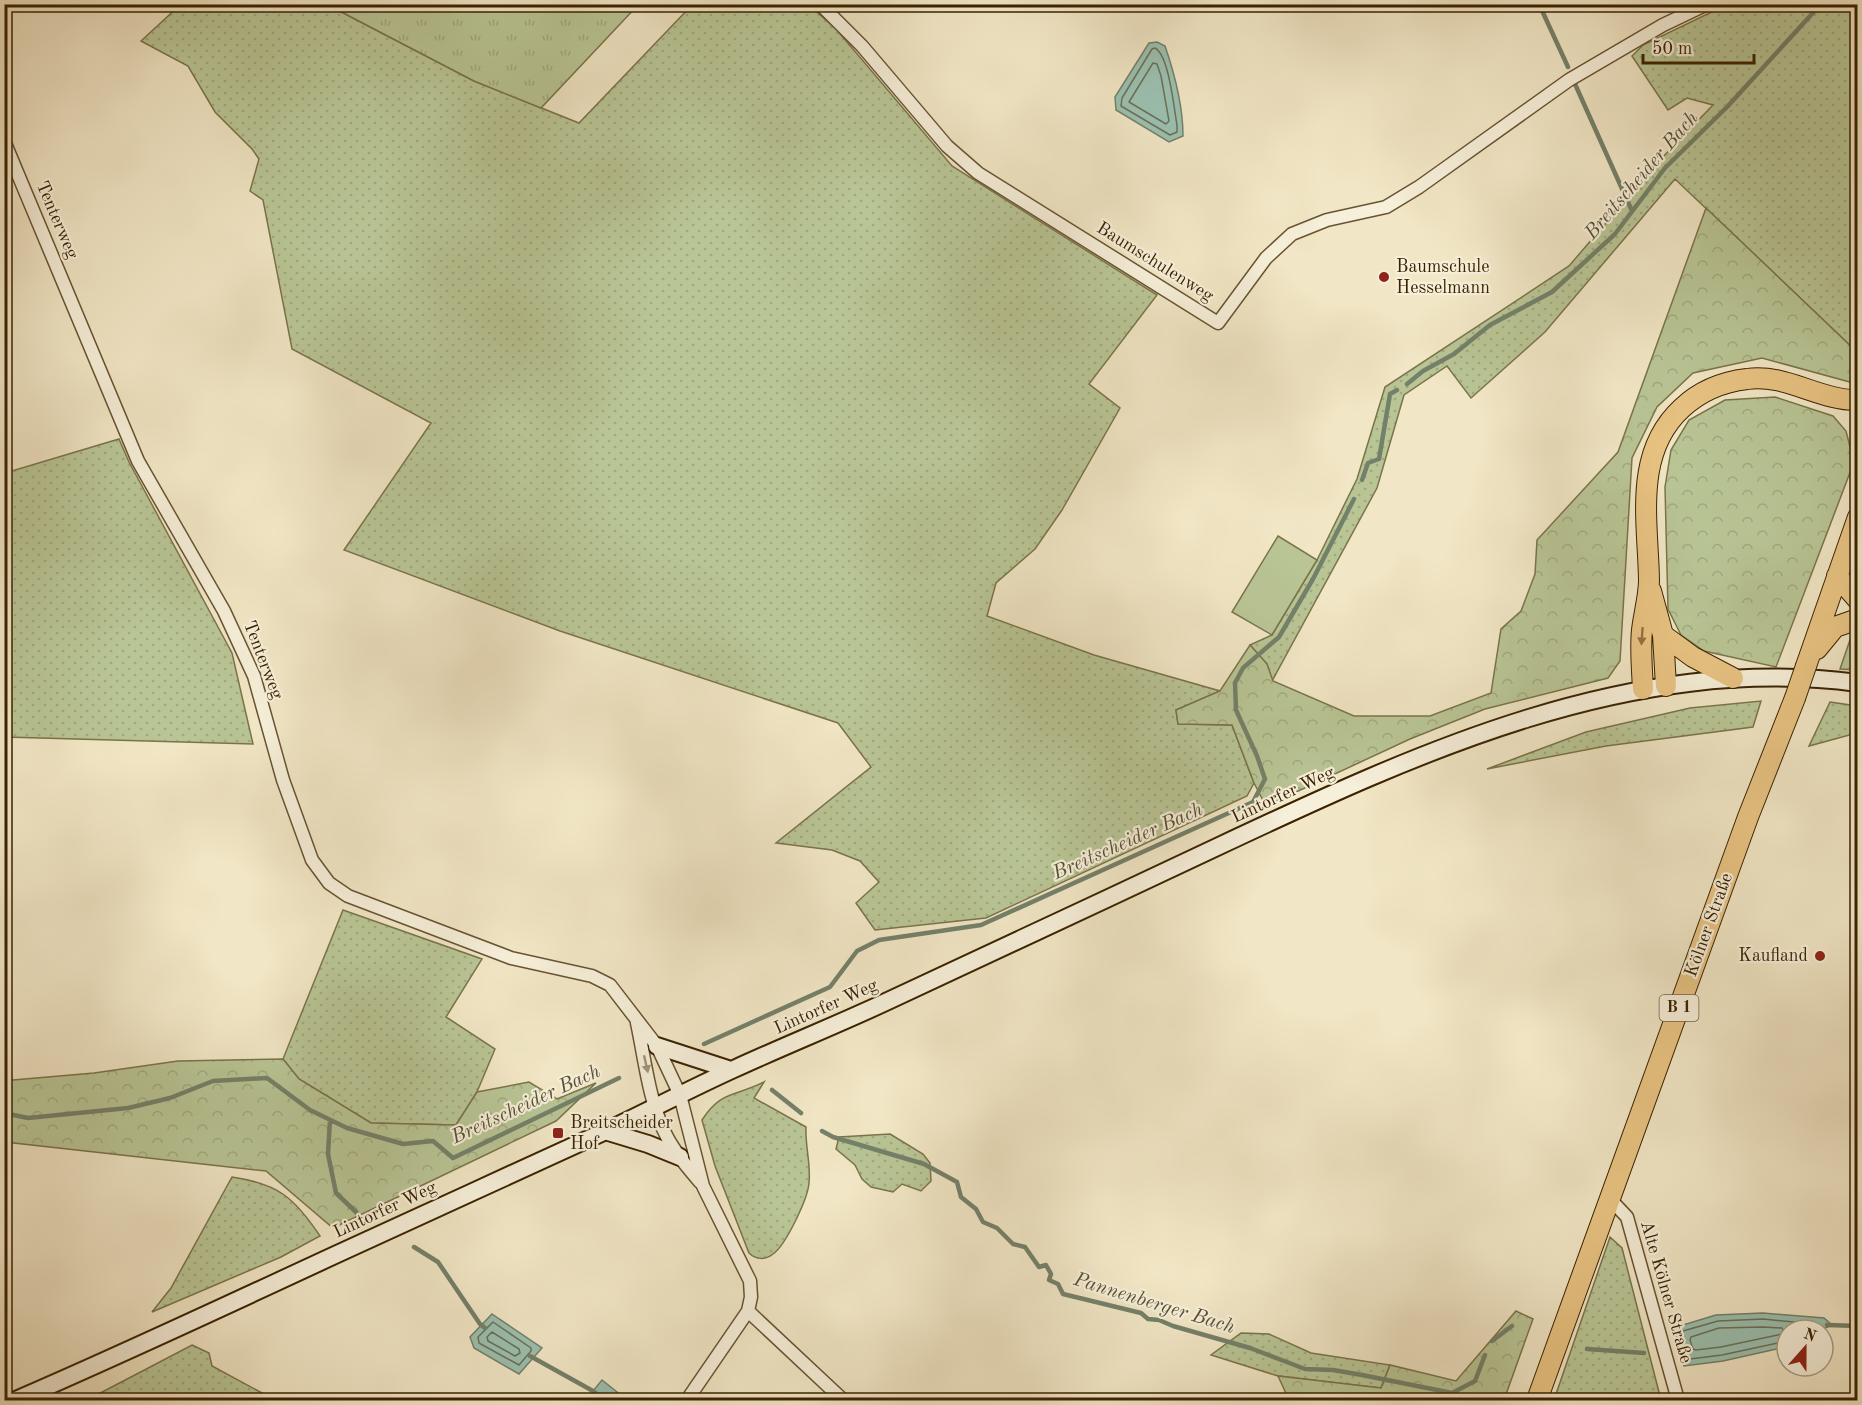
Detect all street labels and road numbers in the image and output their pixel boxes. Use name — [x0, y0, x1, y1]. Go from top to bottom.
street label: Tenterweg — [33, 178, 82, 262]
street label: Baumschulenweg — [1093, 219, 1217, 305]
street label: Tenterweg — [240, 618, 286, 702]
street label: Lintorfer Weg — [1229, 763, 1338, 827]
street label: Kölner Straße — [1682, 871, 1736, 979]
street label: Lintorfer Weg — [771, 976, 881, 1038]
road number: B 1 — [1660, 995, 1698, 1021]
street label: Lintorfer Weg — [331, 1178, 440, 1242]
street label: Alte Kölner Straße — [1637, 1219, 1695, 1365]

